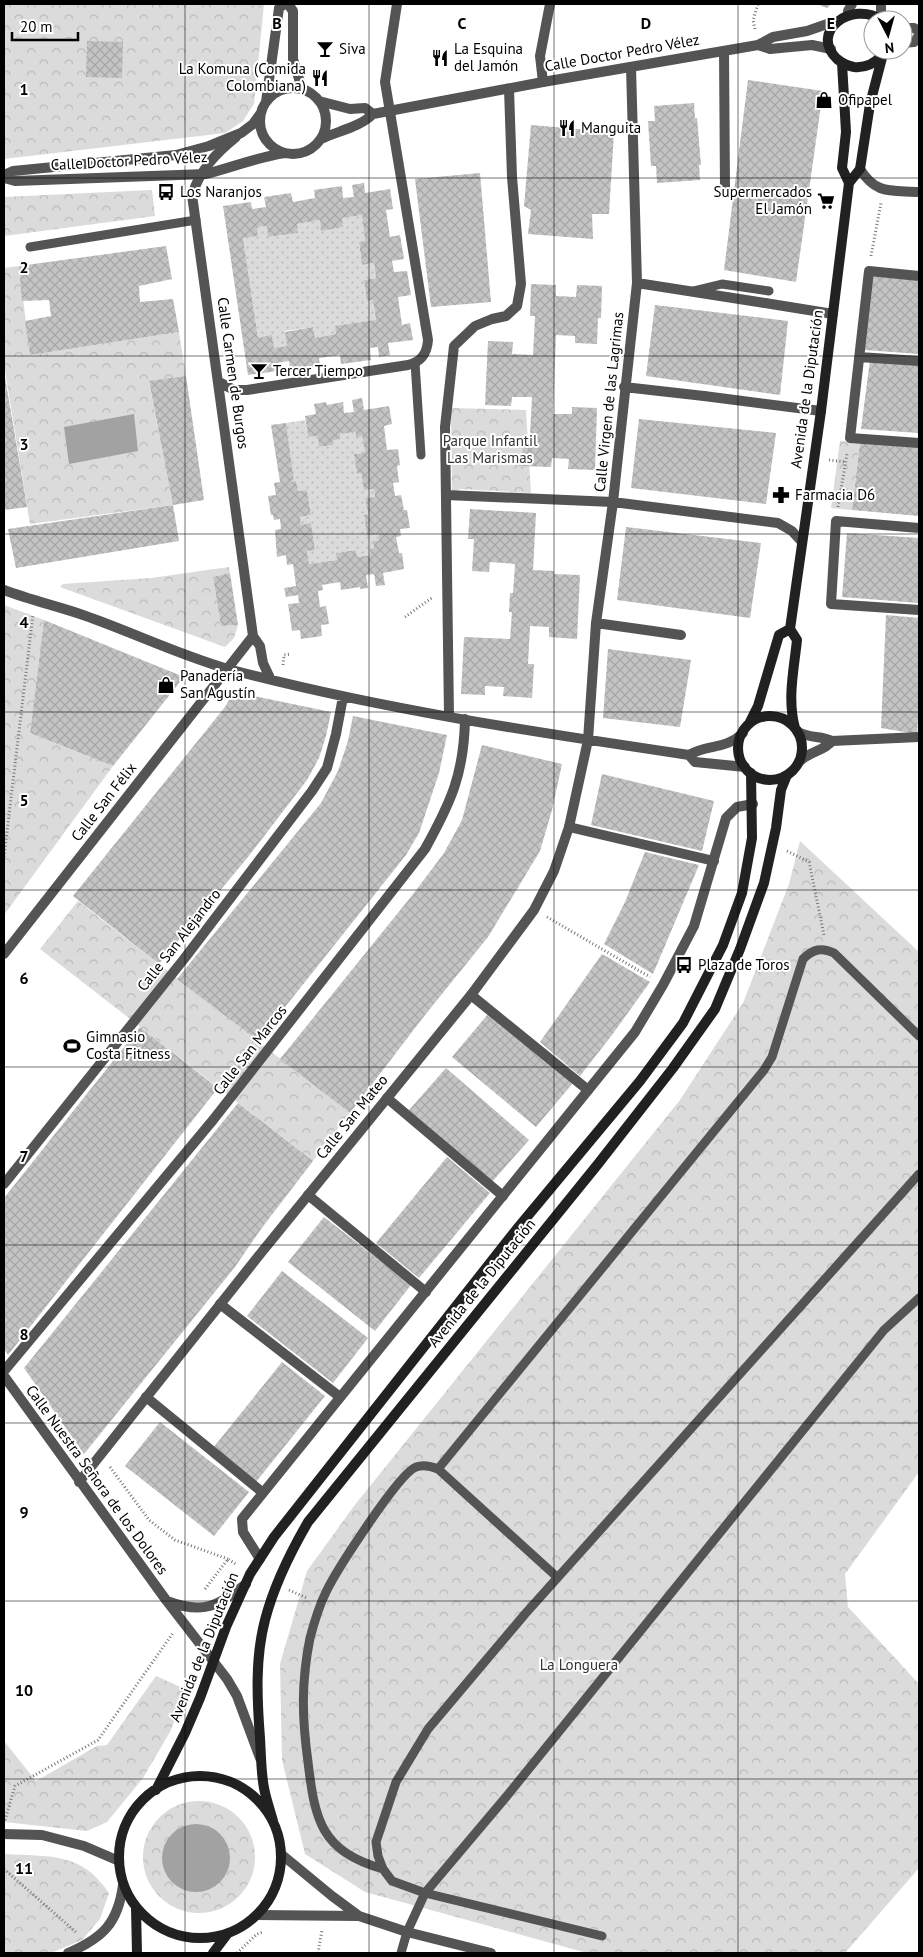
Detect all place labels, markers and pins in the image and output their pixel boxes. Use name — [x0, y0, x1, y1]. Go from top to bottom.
bar icon: Siva — [315, 39, 335, 59]
place label: Siva — [339, 39, 366, 58]
place label: La Esquina del Jamón — [454, 39, 523, 75]
restaurant icon: La Esquina del Jamón — [430, 48, 450, 68]
place label: La Komuna (Comida Colombiana) — [179, 59, 306, 95]
restaurant icon: La Komuna (Comida Colombiana) — [310, 68, 330, 88]
shop icon: Ofipapel — [814, 90, 834, 110]
place label: Ofipapel — [838, 90, 893, 109]
restaurant icon: Manguita — [557, 118, 577, 138]
place label: Manguita — [581, 118, 641, 137]
bus stop icon: Los Naranjos — [156, 182, 176, 202]
place label: Los Naranjos — [180, 182, 262, 201]
place label: Supermercados El Jamón — [714, 182, 812, 218]
supermarket icon: Supermercados El Jamón — [816, 191, 836, 211]
bar icon: Tercer Tiempo — [249, 361, 269, 381]
place label: Tercer Tiempo — [273, 361, 363, 380]
pharmacy icon: Farmacia D6 — [771, 485, 791, 505]
place label: Farmacia D6 — [795, 485, 875, 504]
place label: Panadería San Agustín — [180, 666, 255, 702]
shop icon: Panadería San Agustín — [156, 675, 176, 695]
bus stop icon: Plaza de Toros — [674, 955, 694, 975]
place label: Plaza de Toros — [698, 955, 790, 974]
place label: Gimnasio Costa Fitness — [86, 1027, 170, 1063]
sports icon: Gimnasio Costa Fitness — [62, 1036, 82, 1056]

